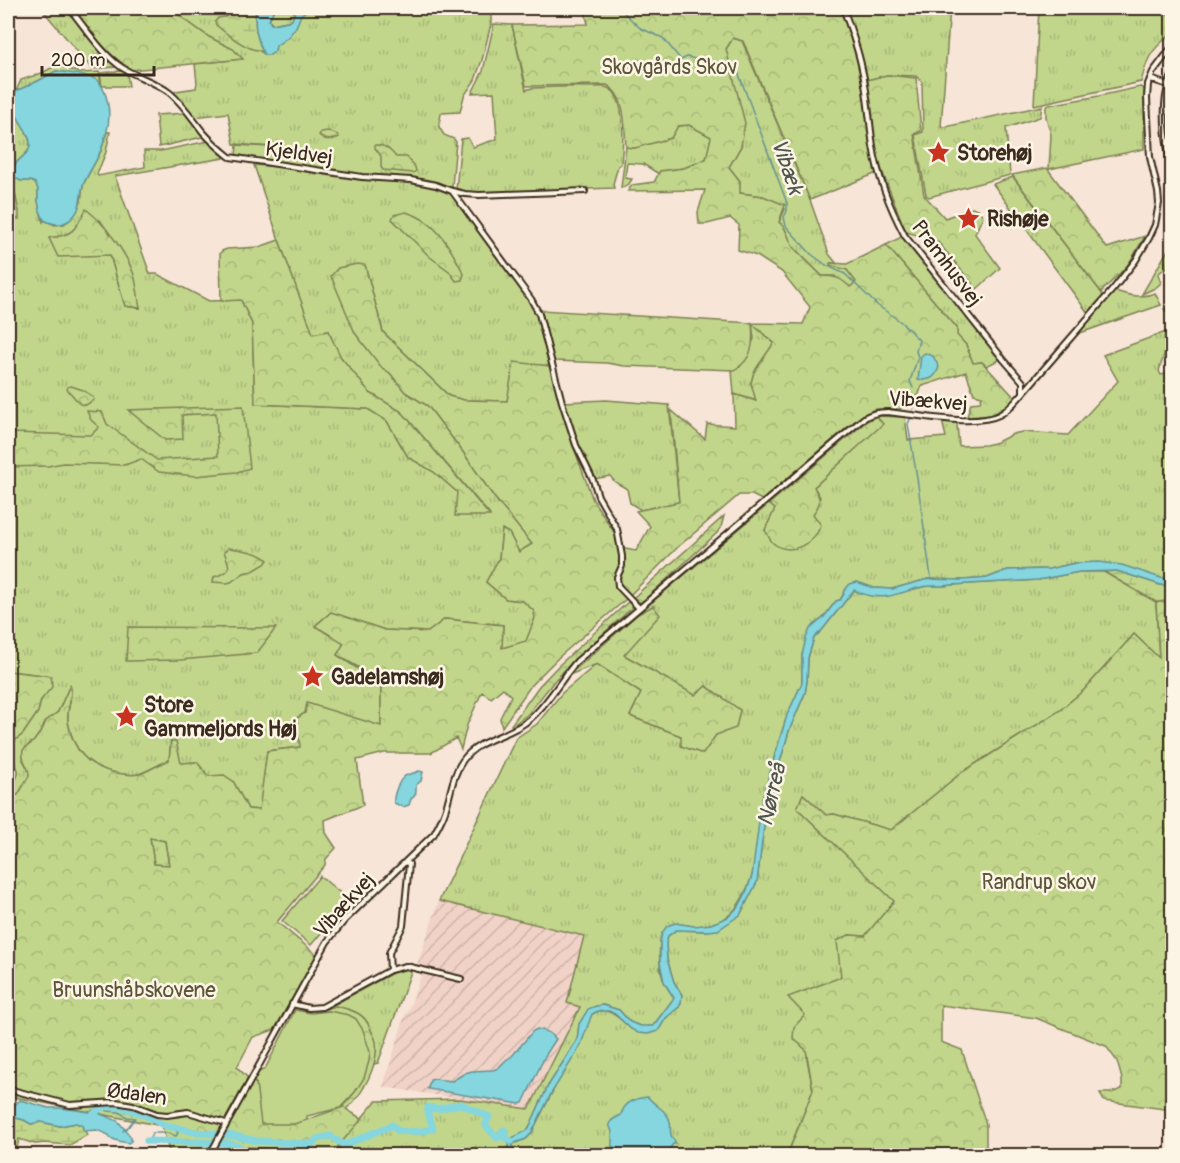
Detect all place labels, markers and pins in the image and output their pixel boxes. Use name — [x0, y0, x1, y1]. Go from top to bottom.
place icon: Storehøj — [926, 140, 952, 166]
place label: Storehøj — [957, 140, 1033, 167]
place icon: Rishøje — [956, 206, 982, 232]
place label: Rishøje — [987, 206, 1049, 233]
place icon: Gadelamshøj — [300, 664, 326, 690]
place label: Gadelamshøj — [331, 664, 444, 691]
place label: Store Gammeljords Høj — [144, 692, 297, 743]
place icon: Store Gammeljords Høj — [113, 704, 139, 730]

